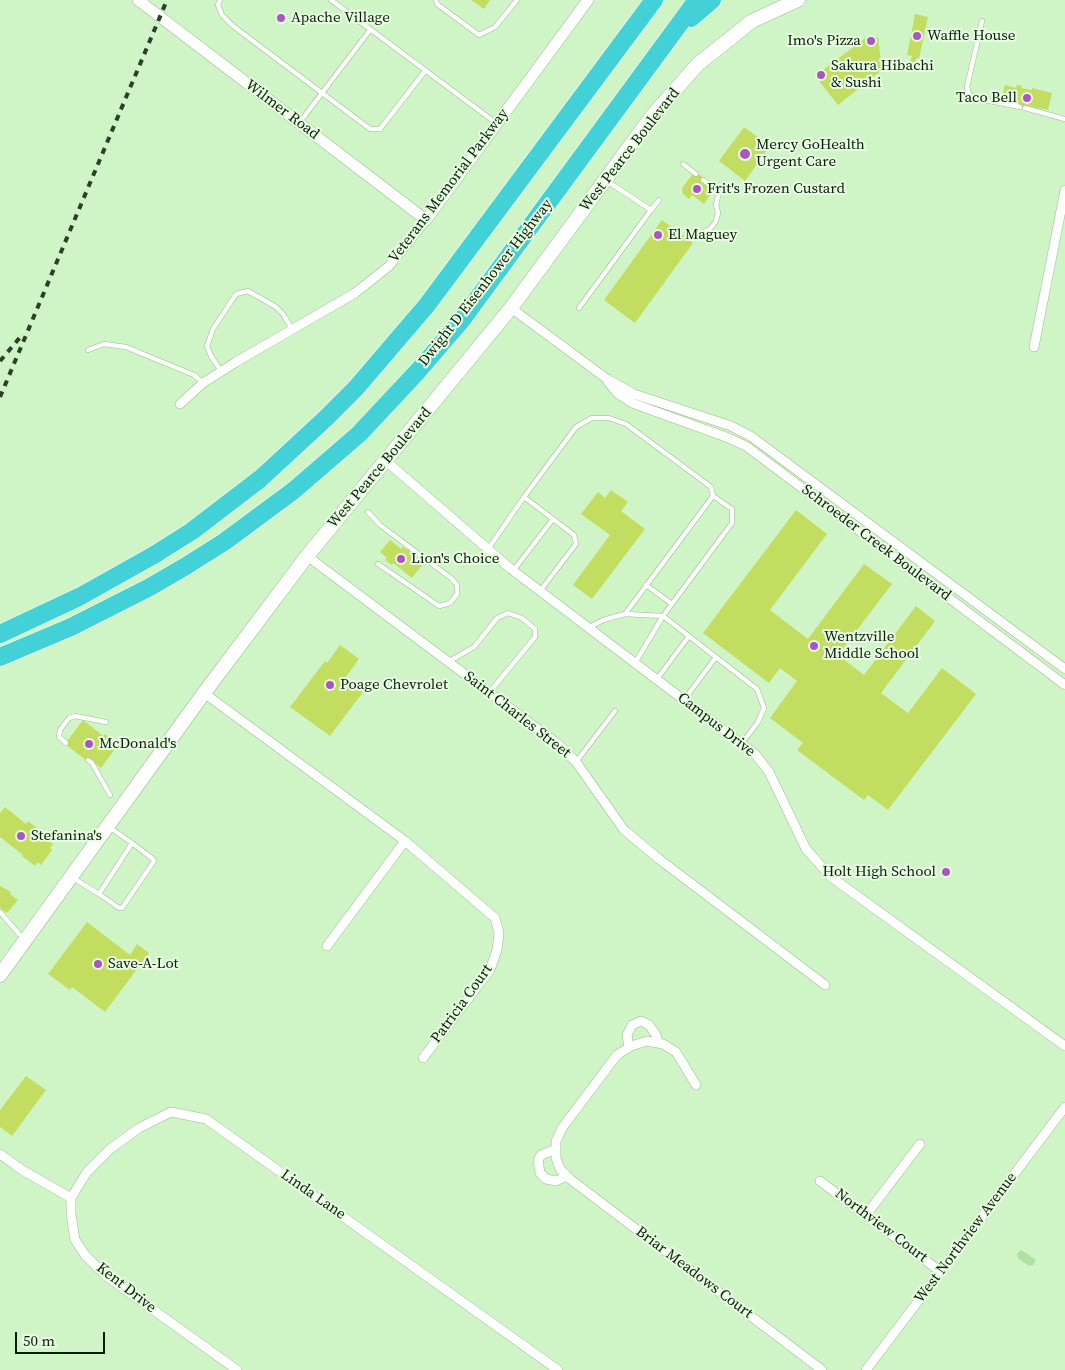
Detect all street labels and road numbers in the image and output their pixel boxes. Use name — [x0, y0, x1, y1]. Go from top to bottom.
street label: Wilmer Road — [241, 76, 323, 144]
street label: West Pearce Boulevard — [576, 85, 684, 215]
street label: Veterans Memorial Parkway — [385, 105, 513, 267]
street label: Dwight D Eisenhower Highway — [415, 196, 557, 370]
street label: West Pearce Boulevard — [324, 404, 436, 532]
street label: Schroeder Creek Boulevard — [798, 481, 954, 605]
street label: Saint Charles Street — [460, 668, 574, 762]
street label: Campus Drive — [673, 689, 759, 761]
street label: Patricia Court — [427, 961, 497, 1047]
street label: Linda Lane — [277, 1166, 349, 1224]
street label: West Northview Avenue — [911, 1169, 1021, 1307]
street label: Northview Court — [831, 1185, 931, 1267]
street label: Briar Meadows Court — [632, 1223, 756, 1323]
street label: Kent Drive — [93, 1259, 159, 1317]

